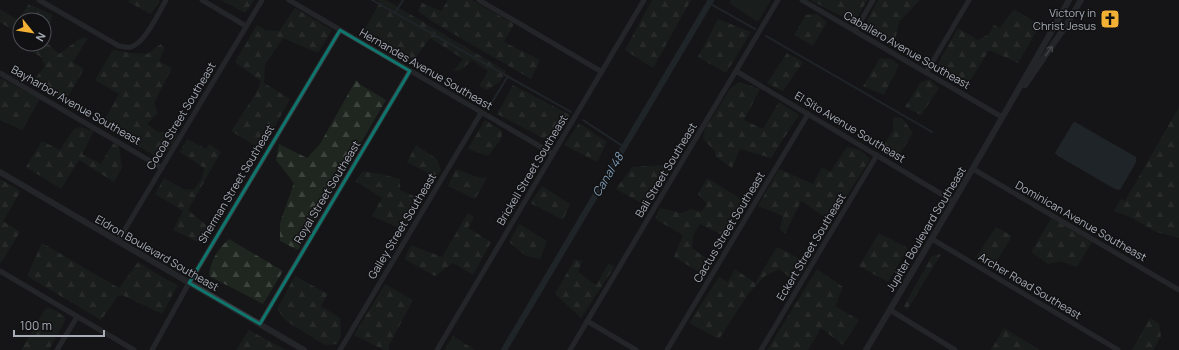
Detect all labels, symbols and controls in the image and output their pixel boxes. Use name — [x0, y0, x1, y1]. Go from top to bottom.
place label: Victory in Christ Jesus — [1033, 5, 1096, 33]
street label: Caballero Avenue Southeast — [841, 7, 973, 92]
church icon: Victory in Christ Jesus — [1099, 8, 1121, 30]
north arrow — [12, 12, 52, 52]
street label: Hernandes Avenue Southeast — [357, 24, 495, 113]
text: N — [33, 30, 50, 45]
one-way arrow — [1045, 45, 1053, 56]
street label: Cocoa Street Southeast — [142, 59, 219, 172]
street label: Bayharbor Avenue Southeast — [9, 61, 144, 148]
street label: El Sito Avenue Southeast — [792, 88, 908, 166]
street label: Brickell Street Southeast — [493, 112, 571, 228]
street label: Bali Street Southeast — [631, 120, 700, 220]
street label: Sherman Street Southeast — [194, 122, 277, 246]
street label: Royal Street Southeast — [290, 137, 363, 246]
water label: Canal 48 — [588, 149, 628, 200]
street label: Jupiter Boulevard Southeast — [882, 163, 969, 294]
street label: Cactus Street Southeast — [689, 169, 768, 285]
street label: Galley Street Southeast — [364, 170, 439, 282]
street label: Dominican Avenue Southeast — [1013, 177, 1150, 264]
street label: Eckert Street Southeast — [773, 190, 849, 303]
street label: Eldron Boulevard Southeast — [93, 211, 222, 294]
street label: Archer Road Southeast — [976, 249, 1085, 322]
scale bar — [14, 312, 104, 338]
text: 100 m — [20, 317, 52, 334]

